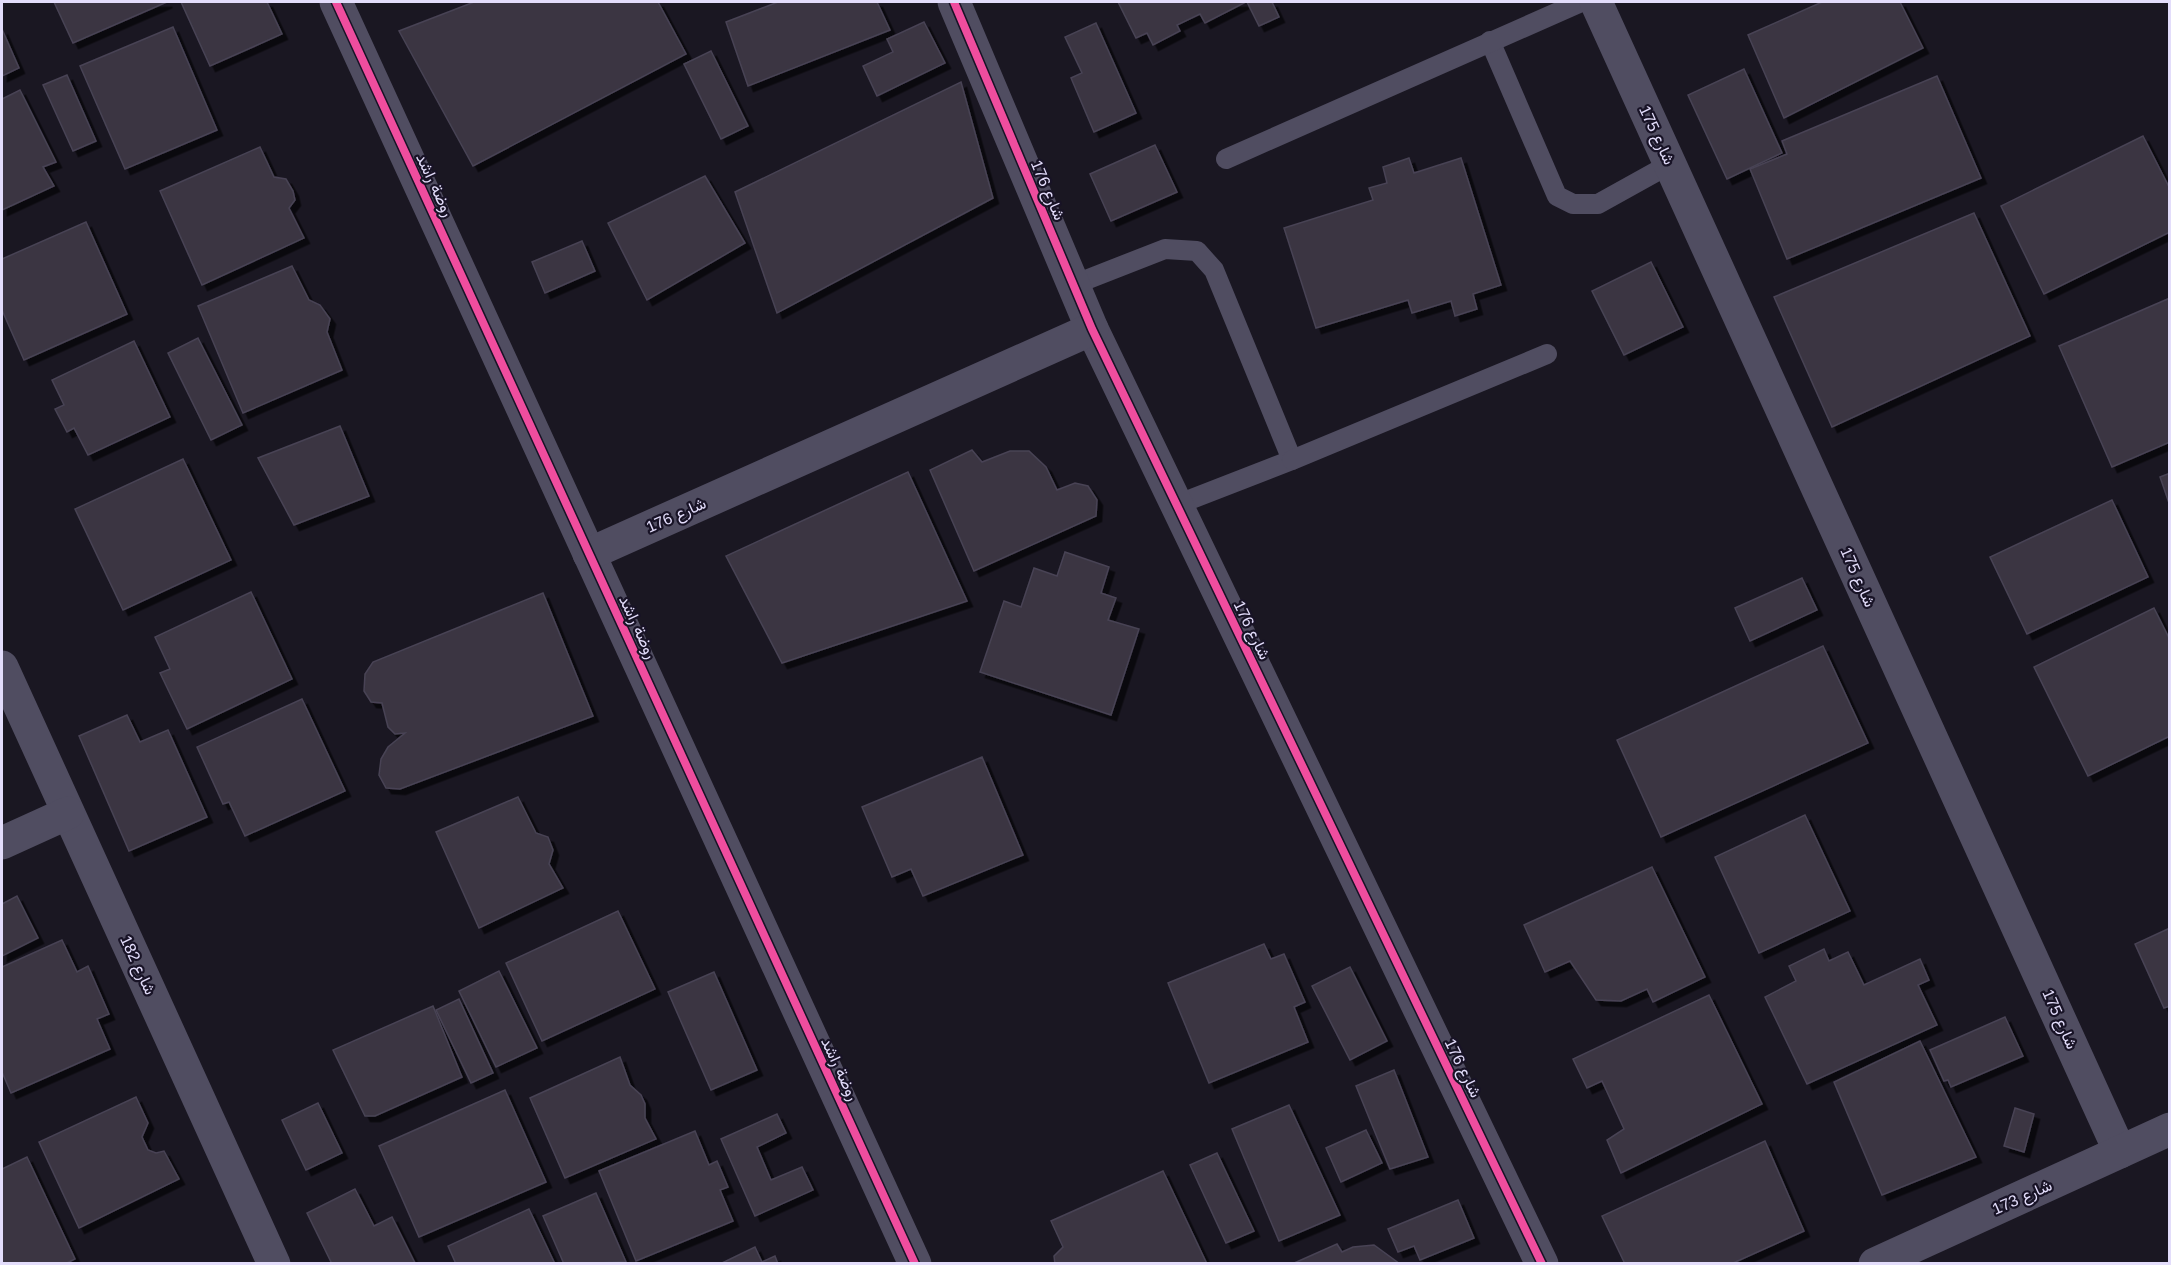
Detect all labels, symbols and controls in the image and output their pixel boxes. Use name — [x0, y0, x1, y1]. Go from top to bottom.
street label: شارع 175 — [1633, 103, 1678, 169]
street label: روضة راشد — [411, 151, 457, 220]
street label: شارع 176 — [1025, 158, 1068, 224]
street label: شارع 176 — [644, 494, 710, 538]
street label: شارع 175 — [1835, 545, 1879, 611]
street label: روضة راشد — [614, 593, 660, 662]
street label: شارع 176 — [1228, 598, 1274, 664]
street label: شارع 182 — [114, 933, 159, 999]
street label: شارع 175 — [2037, 987, 2081, 1053]
street label: روضة راشد — [816, 1035, 862, 1104]
street label: شارع 176 — [1439, 1036, 1485, 1102]
street label: شارع 173 — [1990, 1176, 2056, 1220]

